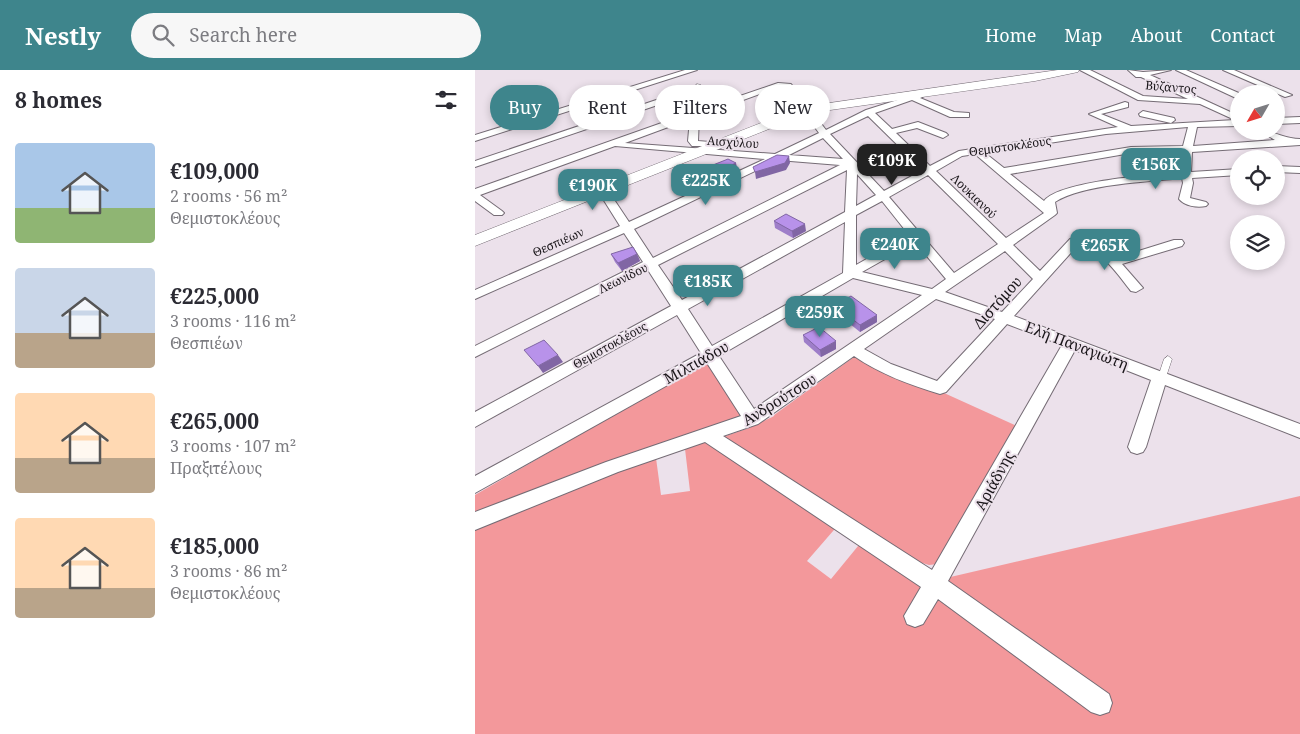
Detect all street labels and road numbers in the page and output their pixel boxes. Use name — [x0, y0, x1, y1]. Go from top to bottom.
street label: Βύζαντος — [1145, 76, 1198, 98]
street label: Αισχύλου — [706, 132, 760, 152]
street label: Θεμιστοκλέους — [968, 132, 1052, 160]
street label: Λουκιανού — [947, 170, 1001, 222]
street label: Θεσπιέων — [530, 223, 586, 261]
street label: Λεωνίδου — [595, 259, 651, 297]
street label: Διστόμου — [968, 272, 1026, 332]
street label: Ελή Παναγιώτη — [1022, 316, 1132, 374]
street label: Θεμιστοκλέους — [570, 317, 651, 373]
street label: Μιλτιάδου — [660, 336, 732, 388]
street label: Ανδρούτσου — [738, 368, 820, 430]
street label: Αριάδνης — [969, 447, 1019, 513]

